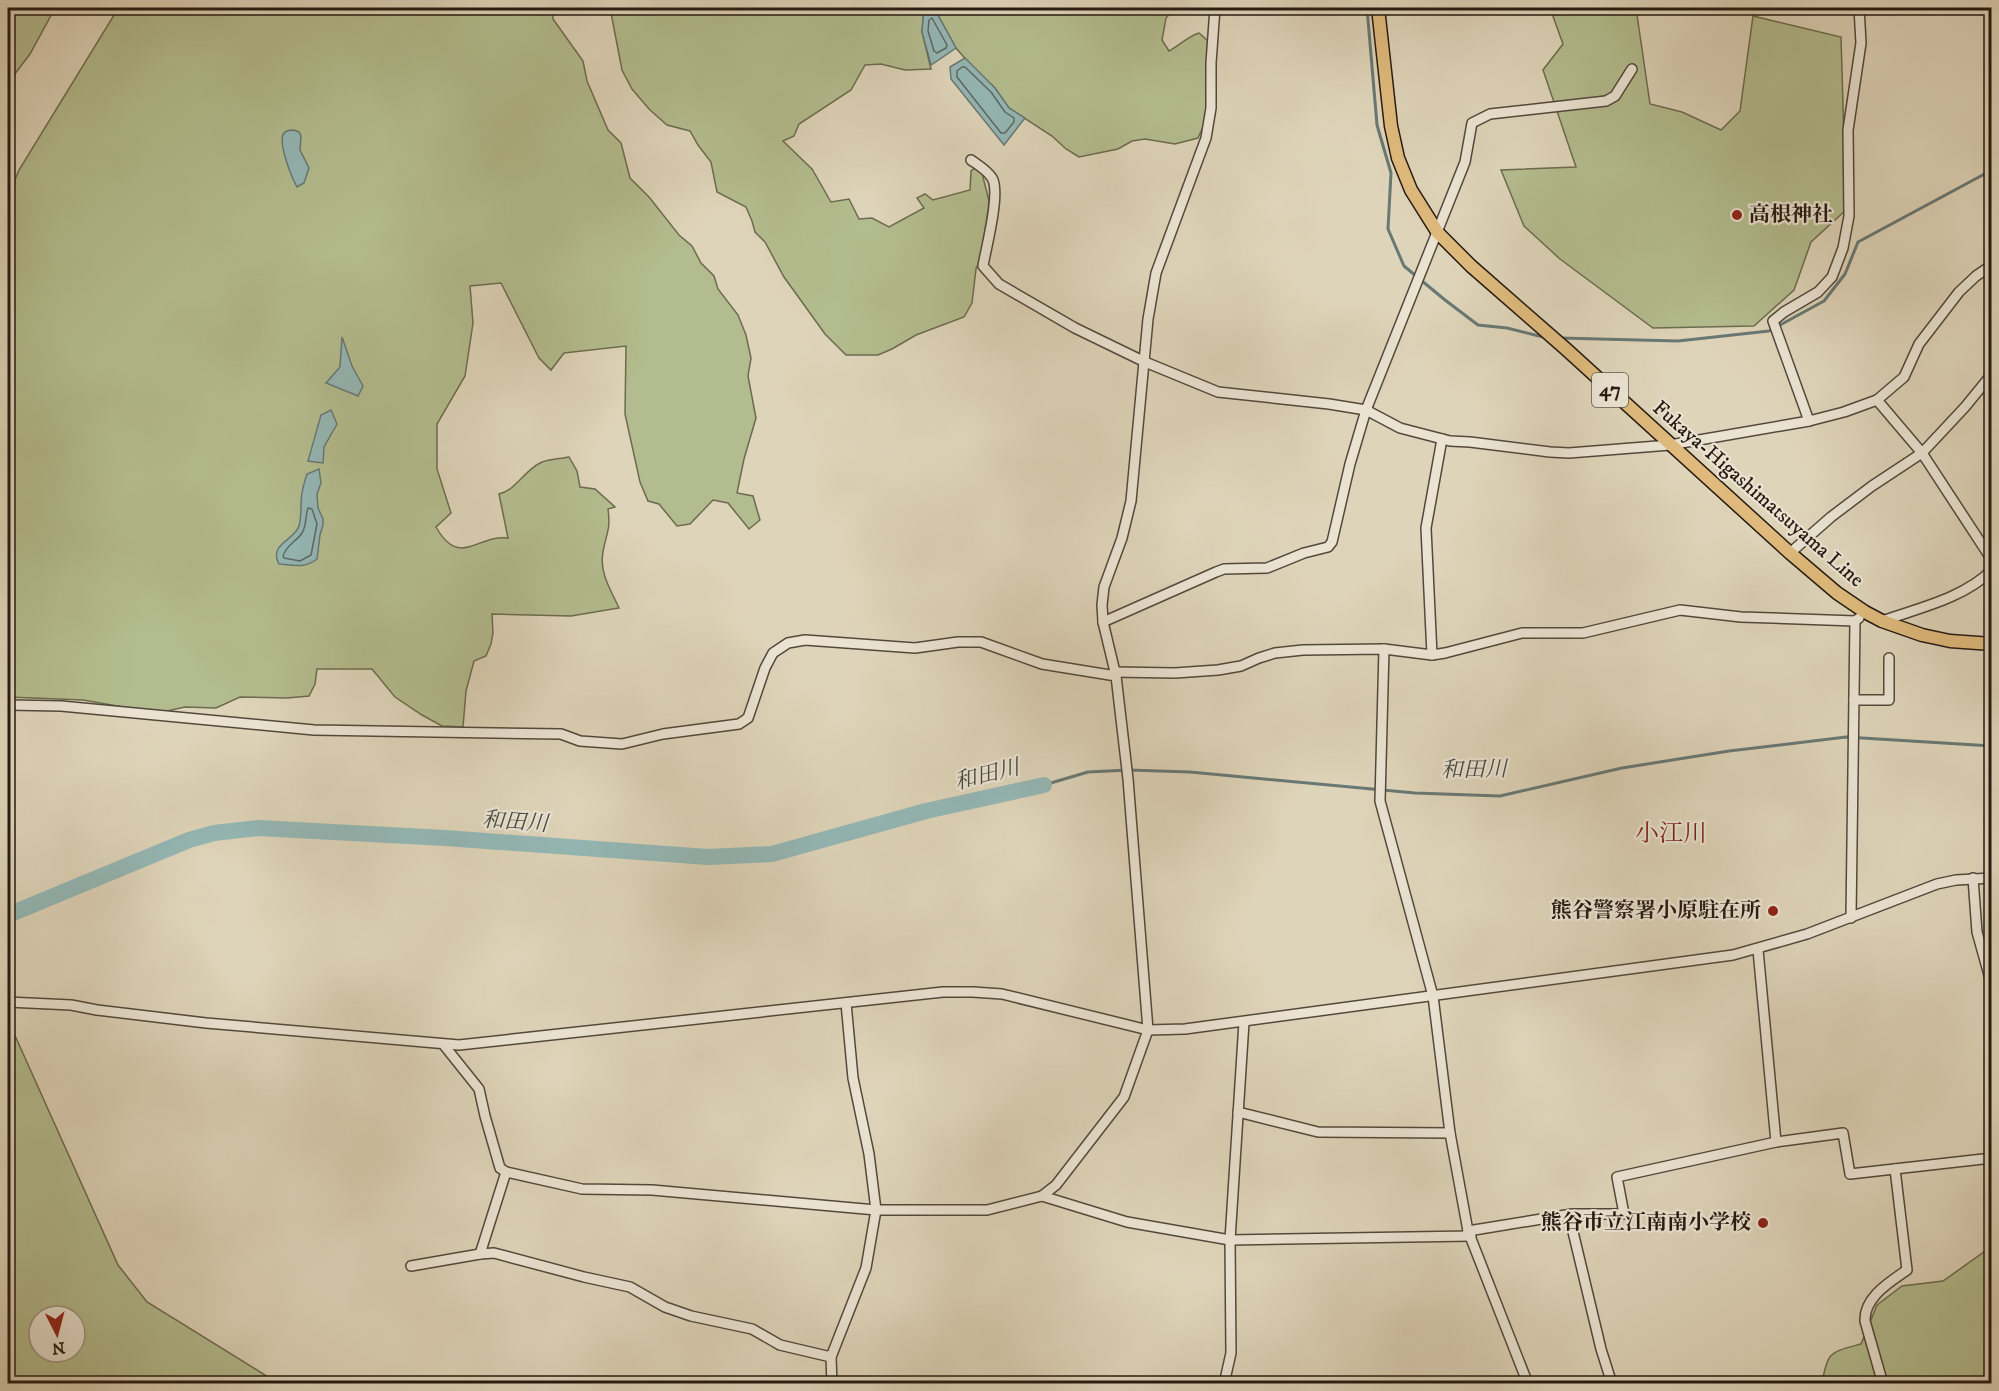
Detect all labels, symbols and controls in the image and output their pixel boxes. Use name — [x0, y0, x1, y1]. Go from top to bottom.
place label: 高根神社 — [1749, 202, 1833, 228]
marker: 高根神社 — [1730, 208, 1744, 222]
road number: 47 — [1592, 373, 1628, 407]
street label: Fukaya-Higashimatsuyama Line — [1647, 395, 1869, 593]
water label: 和田川 — [952, 753, 1024, 796]
water label: 和田川 — [1441, 756, 1509, 784]
water label: 和田川 — [481, 806, 551, 838]
district label: 小江川 — [1635, 819, 1707, 849]
place label: 熊谷警察署小原駐在所 — [1551, 898, 1761, 924]
marker: 熊谷警察署小原駐在所 — [1766, 904, 1780, 918]
place label: 熊谷市立江南南小学校 — [1541, 1210, 1751, 1236]
marker: 熊谷市立江南南小学校 — [1756, 1216, 1770, 1230]
north arrow — [27, 1304, 87, 1364]
text: N — [51, 1337, 66, 1359]

